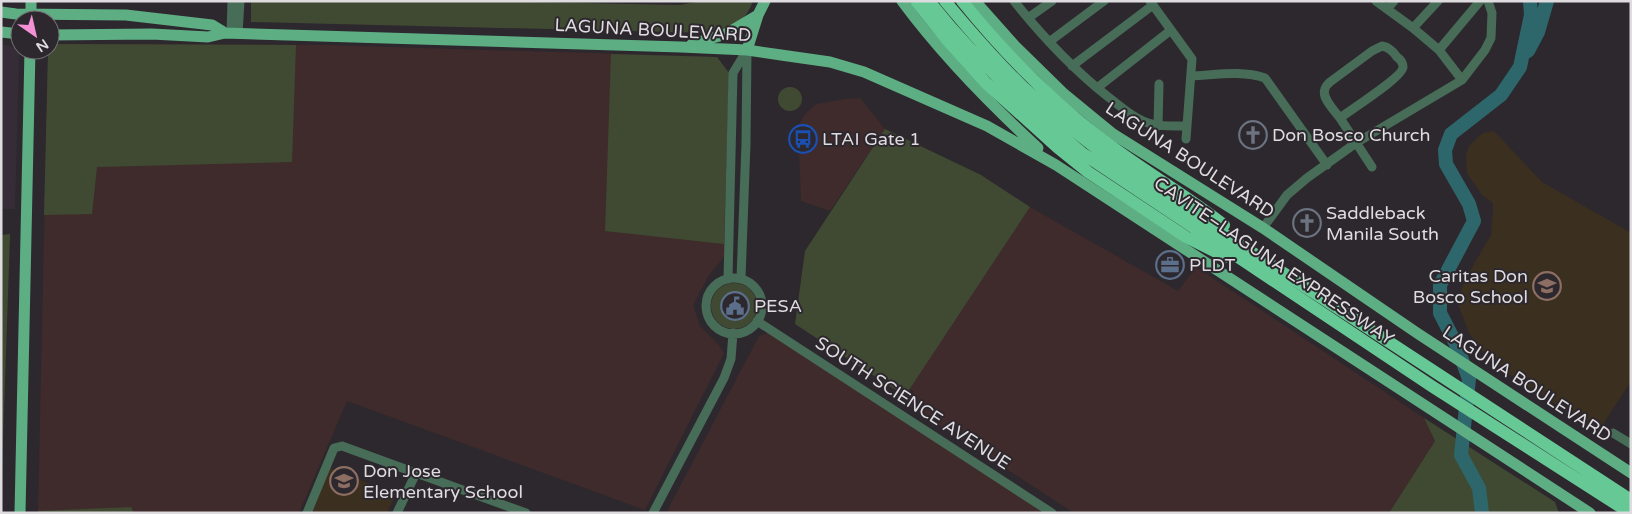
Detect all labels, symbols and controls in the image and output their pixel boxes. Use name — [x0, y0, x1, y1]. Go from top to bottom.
north arrow — [10, 10, 60, 60]
street label: LAGUNA BOULEVARD — [554, 14, 752, 46]
text: N — [33, 35, 51, 56]
street label: LAGUNA BOULEVARD — [1101, 97, 1279, 223]
church icon: Don Bosco Church — [1238, 120, 1268, 150]
bus stop icon: LTAI Gate 1 — [788, 124, 818, 154]
place label: Don Bosco Church — [1272, 124, 1430, 146]
place label: LTAI Gate 1 — [822, 128, 921, 150]
street label: CAVITE–LAGUNA EXPRESSWAY — [1150, 172, 1399, 350]
place label: Saddleback Manila South — [1326, 202, 1439, 245]
church icon: Saddleback Manila South — [1292, 208, 1322, 238]
office icon: PLDT — [1155, 250, 1185, 280]
place label: PLDT — [1189, 254, 1235, 276]
place label: Caritas Don Bosco School — [1413, 265, 1528, 308]
school or university icon: Caritas Don Bosco School — [1532, 271, 1562, 301]
public building icon: PESA — [720, 291, 750, 321]
place label: PESA — [754, 295, 802, 317]
street label: LAGUNA BOULEVARD — [1438, 321, 1616, 447]
street label: SOUTH SCIENCE AVENUE — [811, 332, 1015, 474]
place label: Don Jose Elementary School — [363, 460, 523, 503]
school or university icon: Don Jose Elementary School — [329, 466, 359, 496]

